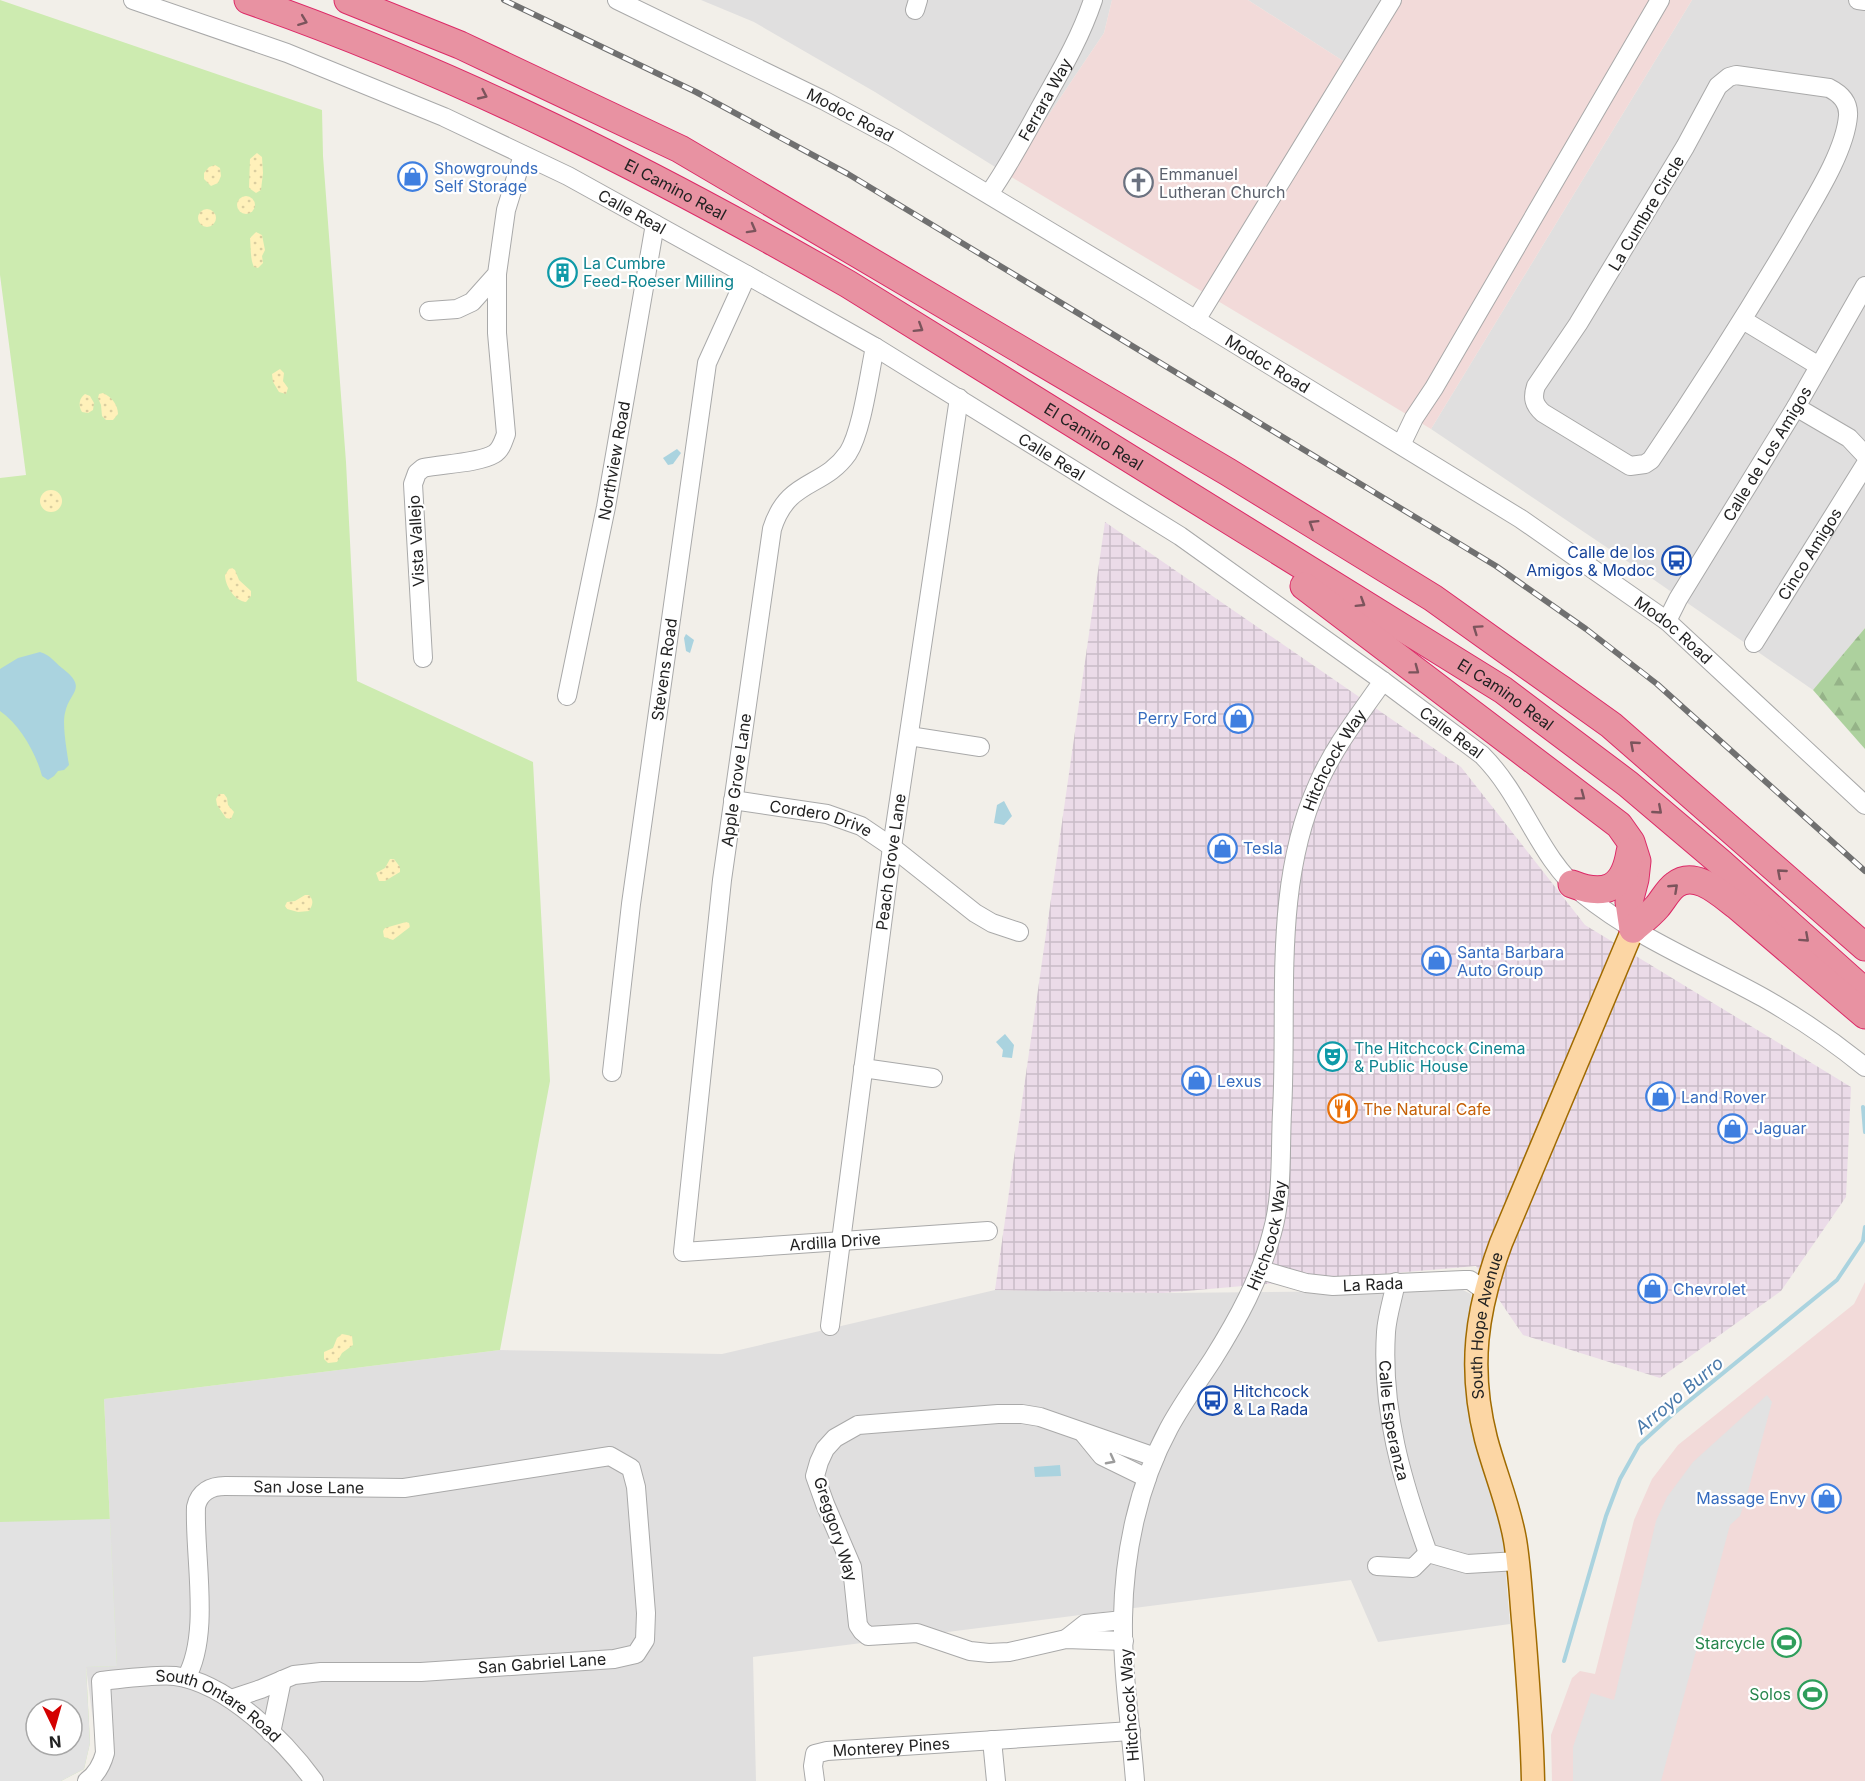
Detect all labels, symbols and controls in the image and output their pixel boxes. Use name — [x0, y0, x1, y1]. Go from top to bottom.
one-way arrow — [297, 13, 308, 26]
street label: Ferrara Way — [1014, 54, 1076, 144]
street label: Modoc Road — [803, 84, 897, 146]
one-way arrow — [477, 88, 488, 100]
street label: La Cumbre Circle — [1604, 152, 1688, 274]
street label: El Camino Real — [621, 154, 730, 224]
place label: Showgrounds Self Storage — [434, 158, 538, 196]
shop icon: Showgrounds Self Storage — [397, 161, 429, 193]
place label: Emmanuel Lutheran Church — [1159, 164, 1285, 202]
church icon: Emmanuel Lutheran Church — [1122, 167, 1154, 199]
street label: Calle Real — [595, 185, 670, 238]
one-way arrow — [746, 222, 756, 233]
place label: La Cumbre Feed-Roeser Milling — [583, 253, 734, 291]
building icon: La Cumbre Feed-Roeser Milling — [546, 256, 578, 288]
one-way arrow — [913, 321, 924, 332]
street label: Modoc Road — [1222, 330, 1314, 397]
street label: Calle de Los Amigos — [1718, 383, 1816, 525]
street label: El Camino Real — [1041, 398, 1147, 475]
street label: Northview Road — [594, 400, 634, 522]
street label: Calle Real — [1015, 428, 1089, 485]
street label: Vista Vallejo — [404, 495, 428, 587]
street label: Cinco Amigos — [1773, 504, 1846, 604]
one-way arrow — [1309, 520, 1319, 532]
place label: Calle de los Amigos & Modoc — [1526, 542, 1655, 580]
bus stop icon: Calle de los Amigos & Modoc — [1660, 545, 1692, 577]
street label: Modoc Road — [1631, 592, 1717, 668]
one-way arrow — [1355, 595, 1365, 607]
street label: Stevens Road — [647, 617, 681, 722]
one-way arrow — [1472, 626, 1483, 637]
street label: El Camino Real — [1454, 654, 1558, 735]
one-way arrow — [1408, 663, 1419, 674]
shop icon: Perry Ford — [1222, 702, 1254, 734]
street label: Calle Real — [1416, 702, 1487, 763]
street label: Hitchcock Way — [1298, 705, 1370, 814]
place label: Perry Ford — [1138, 708, 1217, 728]
street label: Apple Grove Lane — [717, 712, 755, 848]
one-way arrow — [1630, 741, 1641, 752]
one-way arrow — [1574, 789, 1585, 800]
street label: Peach Grove Lane — [871, 792, 910, 932]
street label: Cordero Drive — [768, 796, 876, 841]
one-way arrow — [1651, 803, 1662, 814]
shop icon: Tesla — [1206, 832, 1238, 864]
place label: Tesla — [1243, 838, 1283, 858]
one-way arrow — [1777, 869, 1788, 880]
one-way arrow — [1667, 884, 1678, 895]
one-way arrow — [1798, 931, 1809, 942]
place label: Santa Barbara Auto Group — [1457, 942, 1564, 980]
shop icon: Santa Barbara Auto Group — [1420, 945, 1452, 977]
place label: The Hitchcock Cinema & Public House — [1354, 1038, 1526, 1076]
theatre icon: The Hitchcock Cinema & Public House — [1317, 1041, 1349, 1073]
shop icon: Lexus — [1180, 1065, 1212, 1097]
place label: Lexus — [1217, 1071, 1262, 1091]
shop icon: Land Rover — [1644, 1081, 1676, 1113]
place label: Land Rover — [1681, 1087, 1766, 1107]
restaurant icon: The Natural Cafe — [1326, 1093, 1358, 1125]
place label: The Natural Cafe — [1363, 1099, 1491, 1119]
shop icon: Jaguar — [1717, 1112, 1749, 1144]
place label: Jaguar — [1754, 1118, 1806, 1138]
street label: Hitchcock Way — [1242, 1180, 1290, 1293]
street label: Ardilla Drive — [789, 1228, 881, 1255]
street label: South Hope Avenue — [1466, 1249, 1507, 1401]
street label: La Rada — [1342, 1273, 1404, 1296]
shop icon: Chevrolet — [1636, 1273, 1668, 1305]
place label: Chevrolet — [1673, 1279, 1746, 1299]
water label: Arroyo Burro — [1630, 1352, 1727, 1439]
street label: Calle Esperanza — [1375, 1360, 1414, 1483]
place label: Hitchcock & La Rada — [1233, 1381, 1309, 1419]
bus stop icon: Hitchcock & La Rada — [1196, 1384, 1228, 1416]
one-way arrow — [1105, 1453, 1115, 1464]
street label: Greggory Way — [810, 1474, 862, 1584]
street label: San Jose Lane — [253, 1476, 364, 1498]
shop icon: Massage Envy — [1811, 1482, 1843, 1514]
place label: Massage Envy — [1696, 1488, 1806, 1508]
sports icon: Starcycle — [1770, 1627, 1802, 1659]
place label: Starcycle — [1695, 1633, 1765, 1653]
street label: Hitchcock Way — [1115, 1648, 1143, 1762]
street label: San Gabriel Lane — [477, 1649, 607, 1677]
street label: South Ontare Road — [155, 1665, 285, 1746]
sports icon: Solos — [1796, 1678, 1828, 1710]
place label: Solos — [1749, 1684, 1791, 1704]
north arrow — [24, 1697, 84, 1757]
text: N — [48, 1731, 62, 1752]
street label: Monterey Pines — [832, 1733, 950, 1761]

